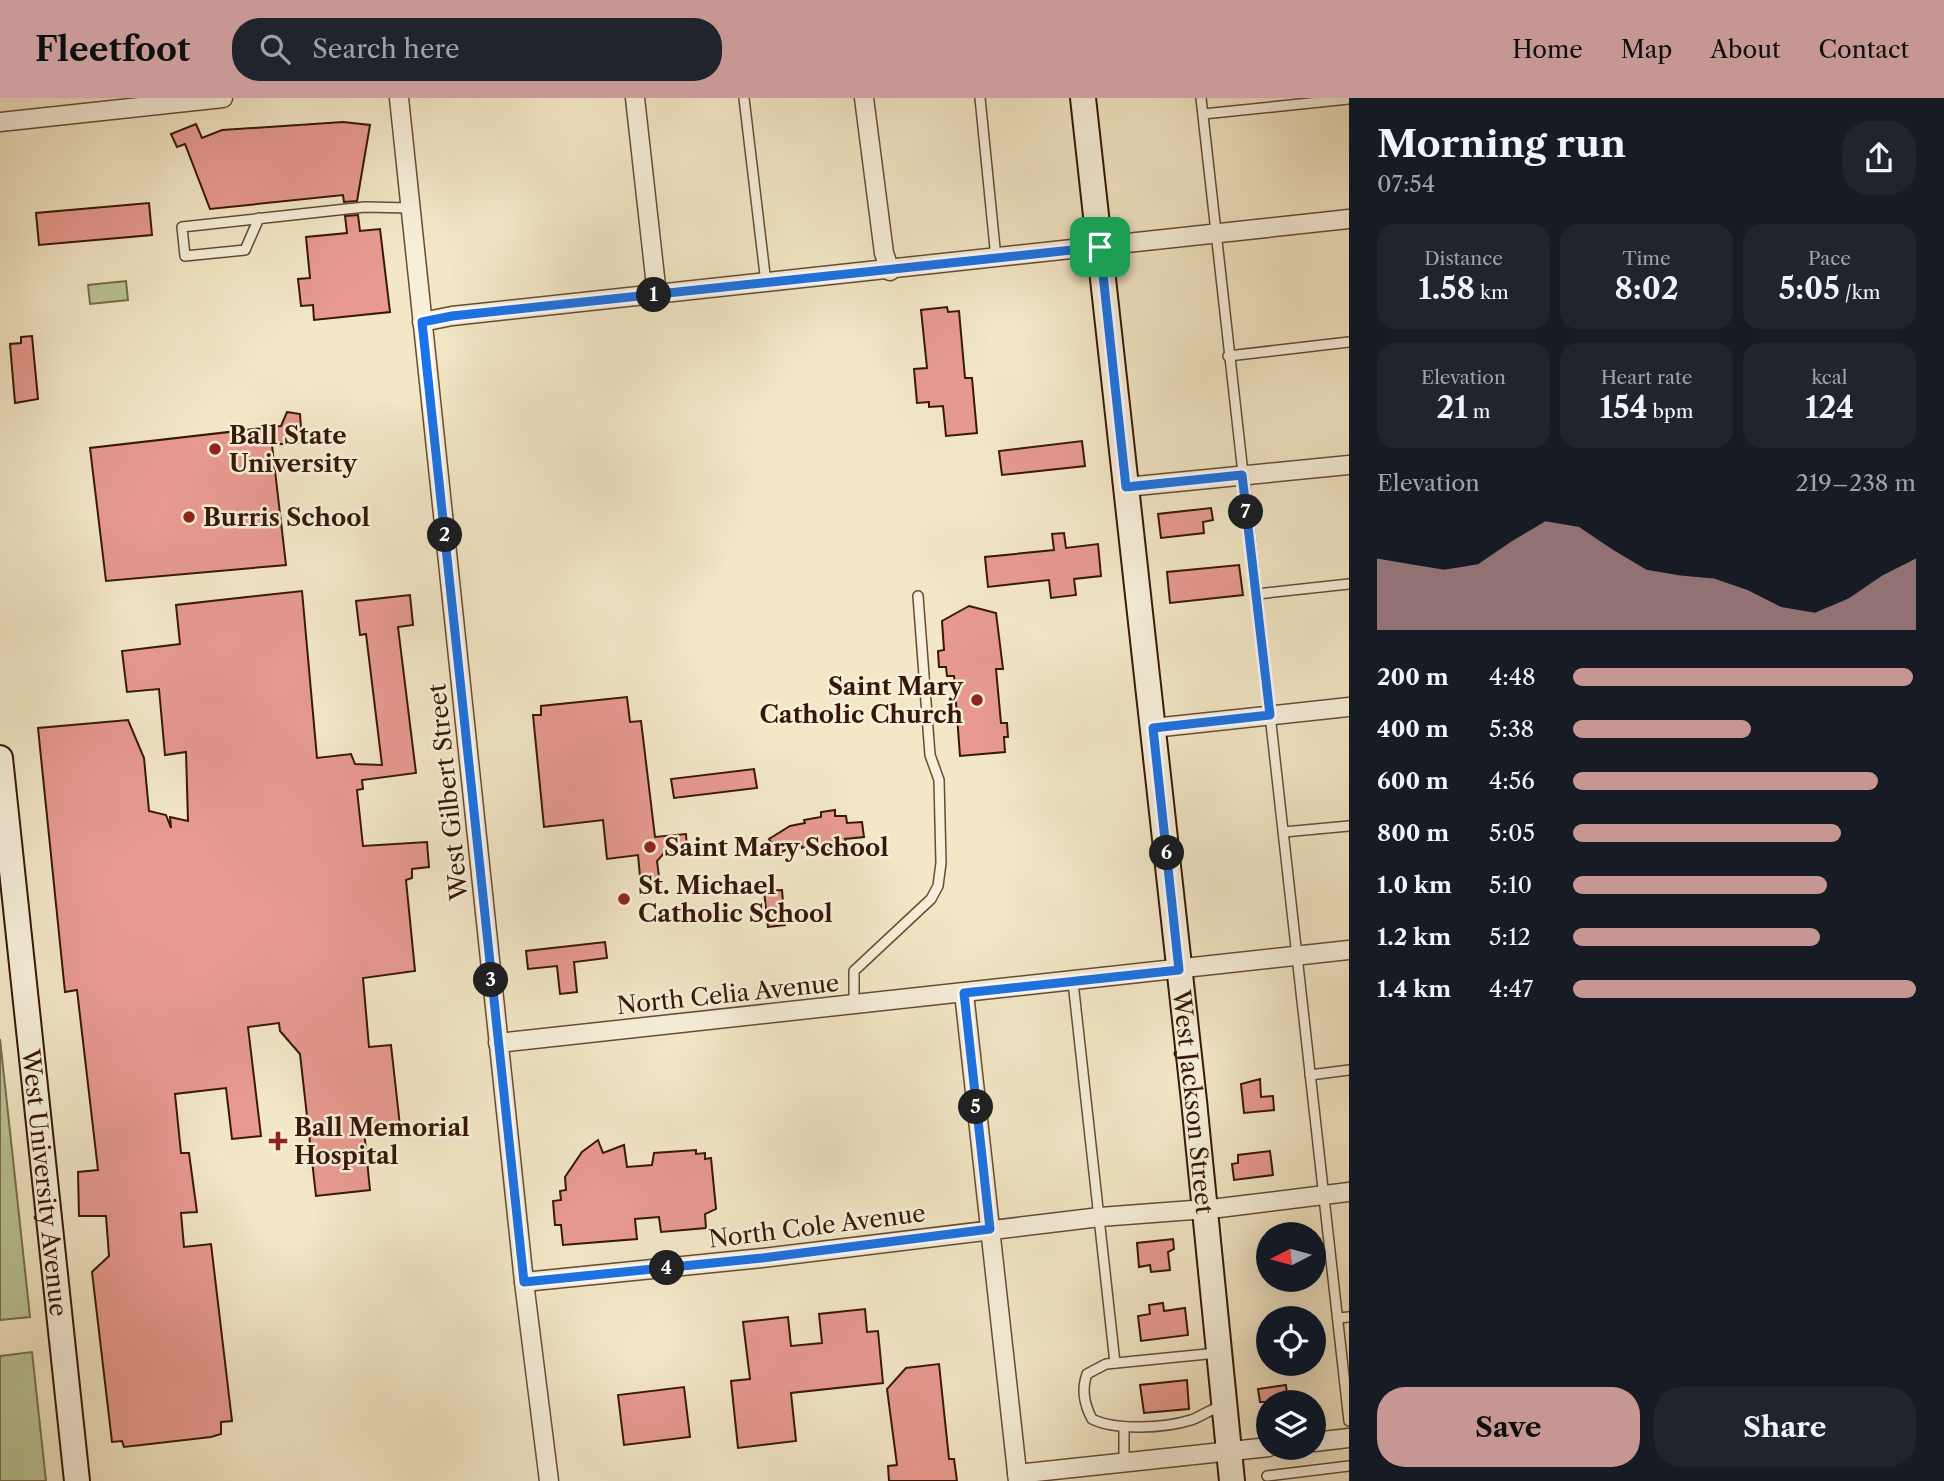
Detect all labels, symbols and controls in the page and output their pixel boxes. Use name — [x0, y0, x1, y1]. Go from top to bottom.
search box — [232, 18, 722, 81]
text: Fleetfoot — [35, 29, 190, 70]
icon: search — [256, 30, 294, 68]
text: Search here — [312, 33, 460, 65]
text: Home — [1512, 35, 1583, 64]
text: Map — [1621, 35, 1672, 64]
text: About — [1710, 35, 1781, 64]
text: Contact — [1819, 35, 1909, 64]
text: Morning run — [1377, 120, 1626, 167]
button: share — [1842, 121, 1916, 195]
text: 07:54 — [1377, 170, 1435, 198]
pin — [1070, 217, 1130, 277]
icon: arrive — [1081, 228, 1119, 266]
text: Distance — [1424, 247, 1503, 270]
text: Time — [1622, 247, 1671, 270]
text: Pace — [1808, 247, 1851, 270]
text: 1.58 — [1418, 270, 1475, 307]
text: 8:02 — [1614, 270, 1679, 307]
text: 5:05 — [1779, 270, 1840, 307]
pin: 1 — [636, 278, 672, 312]
text: km — [1475, 281, 1509, 304]
text: /km — [1840, 281, 1880, 304]
text: 1 — [649, 283, 658, 306]
text: Elevation — [1421, 366, 1506, 389]
text: Heart rate — [1601, 366, 1692, 389]
text: kcal — [1812, 366, 1847, 389]
text: 21 — [1437, 389, 1468, 426]
text: 154 — [1600, 389, 1647, 426]
text: 124 — [1805, 389, 1854, 426]
text: m — [1468, 400, 1490, 423]
text: bpm — [1647, 400, 1693, 423]
place label: Ball State University — [229, 421, 358, 478]
marker: Ball State University — [207, 441, 223, 457]
text: Elevation — [1377, 469, 1480, 497]
text: 219–238 m — [1795, 469, 1916, 497]
pin: 7 — [1228, 494, 1264, 530]
text: 7 — [1241, 500, 1250, 523]
place label: Burris School — [203, 503, 370, 532]
marker: Burris School — [181, 509, 197, 525]
pin: 2 — [428, 518, 462, 552]
text: 2 — [439, 523, 450, 546]
text: 200 m — [1377, 663, 1449, 691]
text: 4:48 — [1489, 663, 1536, 691]
place label: Saint Mary Catholic Church — [759, 672, 964, 729]
street label: West Gilbert Street — [422, 682, 474, 903]
marker: Saint Mary Catholic Church — [969, 692, 985, 708]
text: 400 m — [1377, 715, 1449, 743]
text: 5:38 — [1489, 715, 1534, 743]
text: 600 m — [1377, 767, 1449, 795]
text: 4:56 — [1489, 767, 1535, 795]
text: 800 m — [1377, 819, 1449, 847]
text: 5:05 — [1489, 819, 1535, 847]
place label: Saint Mary School — [664, 833, 889, 862]
pin: 6 — [1150, 836, 1184, 870]
marker: Saint Mary School — [642, 839, 658, 855]
text: 6 — [1161, 841, 1172, 864]
place label: St. Michael Catholic School — [638, 871, 833, 928]
text: 1.0 km — [1377, 871, 1452, 899]
text: 5:10 — [1489, 871, 1532, 899]
marker: St. Michael Catholic School — [616, 891, 632, 907]
text: 1.2 km — [1377, 923, 1451, 951]
text: 5:12 — [1489, 923, 1531, 951]
pin: 3 — [474, 962, 508, 998]
text: 3 — [485, 968, 496, 991]
street label: North Celia Avenue — [615, 968, 841, 1020]
text: 1.4 km — [1377, 975, 1451, 1003]
text: 4:47 — [1489, 975, 1533, 1003]
street label: West Jackson Street — [1167, 988, 1220, 1216]
street label: West University Avenue — [16, 1047, 74, 1318]
pin: 5 — [958, 1090, 993, 1124]
text: 5 — [970, 1095, 981, 1118]
place label: Ball Memorial Hospital — [294, 1113, 470, 1170]
marker: Ball Memorial Hospital — [268, 1131, 288, 1151]
street label: North Cole Avenue — [707, 1198, 927, 1254]
north arrow — [1256, 1222, 1326, 1292]
map controls — [1256, 1222, 1326, 1460]
pin: 4 — [650, 1250, 684, 1286]
text: 4 — [661, 1256, 672, 1279]
button: locate — [1256, 1306, 1326, 1376]
button: Save — [1377, 1387, 1640, 1467]
button: Share — [1654, 1387, 1916, 1467]
button: layers — [1256, 1390, 1326, 1460]

